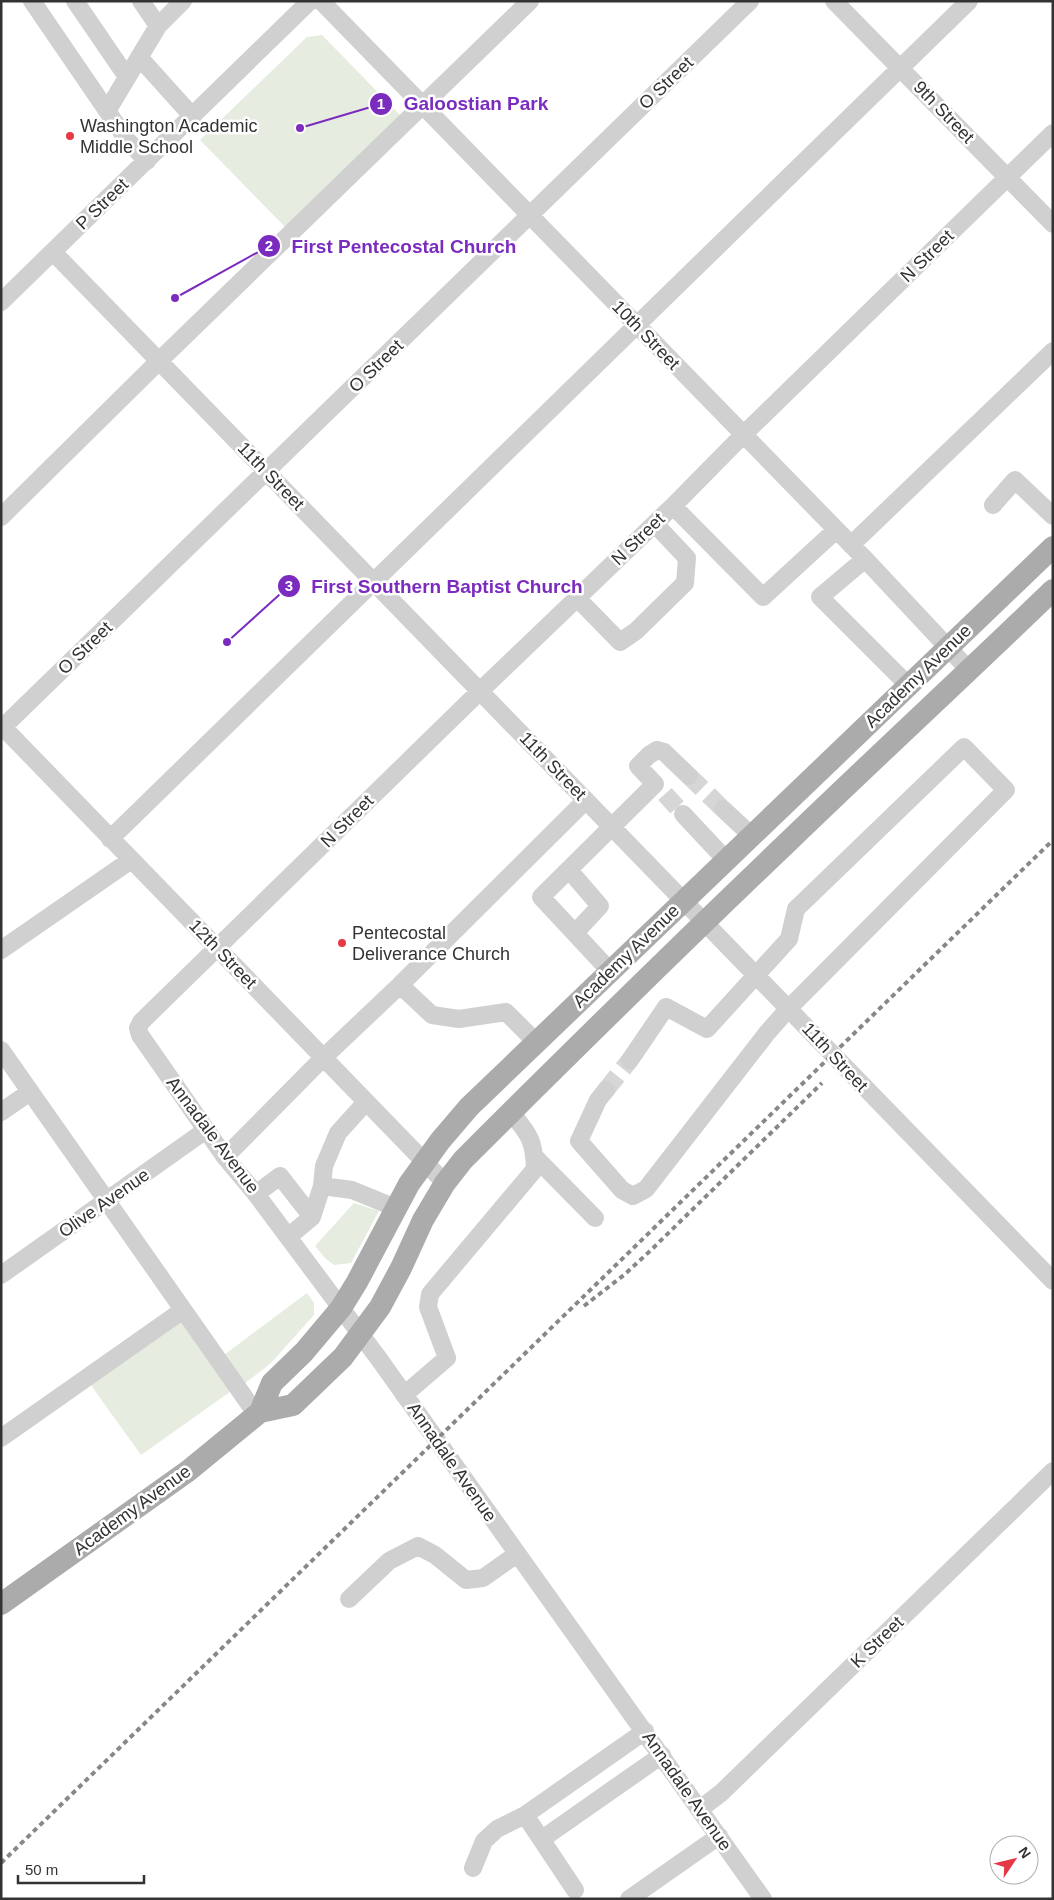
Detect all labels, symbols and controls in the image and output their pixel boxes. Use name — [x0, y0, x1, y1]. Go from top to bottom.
street label: O Street — [635, 53, 697, 113]
street label: 9th Street — [910, 77, 978, 147]
callout: Galoostian Park — [369, 87, 559, 121]
text: Galoostian Park — [404, 93, 549, 114]
text: 1 — [377, 95, 385, 112]
place label: Washington Academic Middle School — [80, 116, 257, 157]
marker: Washington Academic Middle School — [64, 130, 76, 142]
street label: P Street — [72, 174, 132, 234]
street label: N Street — [896, 226, 958, 286]
callout: First Pentecostal Church — [257, 229, 527, 263]
text: First Pentecostal Church — [292, 236, 516, 257]
text: 2 — [265, 237, 273, 254]
street label: 10th Street — [608, 296, 684, 374]
street label: O Street — [345, 336, 407, 396]
street label: 11th Street — [234, 438, 308, 514]
street label: N Street — [607, 509, 669, 569]
callout: First Southern Baptist Church — [277, 569, 593, 603]
text: First Southern Baptist Church — [311, 576, 583, 597]
text: 3 — [285, 577, 293, 594]
street label: O Street — [54, 618, 116, 678]
street label: Academy Avenue — [861, 620, 975, 732]
street label: 11th Street — [516, 728, 590, 804]
street label: N Street — [317, 791, 377, 851]
street label: Academy Avenue — [569, 900, 683, 1012]
street label: 12th Street — [185, 915, 261, 993]
place label: Pentecostal Deliverance Church — [352, 923, 510, 964]
marker: Pentecostal Deliverance Church — [336, 937, 348, 949]
street label: 11th Street — [798, 1018, 872, 1096]
street label: Annadale Avenue — [163, 1073, 263, 1197]
street label: Olive Avenue — [55, 1164, 153, 1242]
street label: Annadale Avenue — [403, 1399, 501, 1525]
street label: Academy Avenue — [70, 1461, 194, 1559]
street label: K Street — [847, 1612, 907, 1672]
street label: Annadale Avenue — [638, 1728, 736, 1854]
north arrow — [989, 1835, 1039, 1885]
text: N — [1015, 1844, 1034, 1861]
scale bar — [18, 1852, 144, 1884]
text: 50 m — [25, 1861, 58, 1878]

